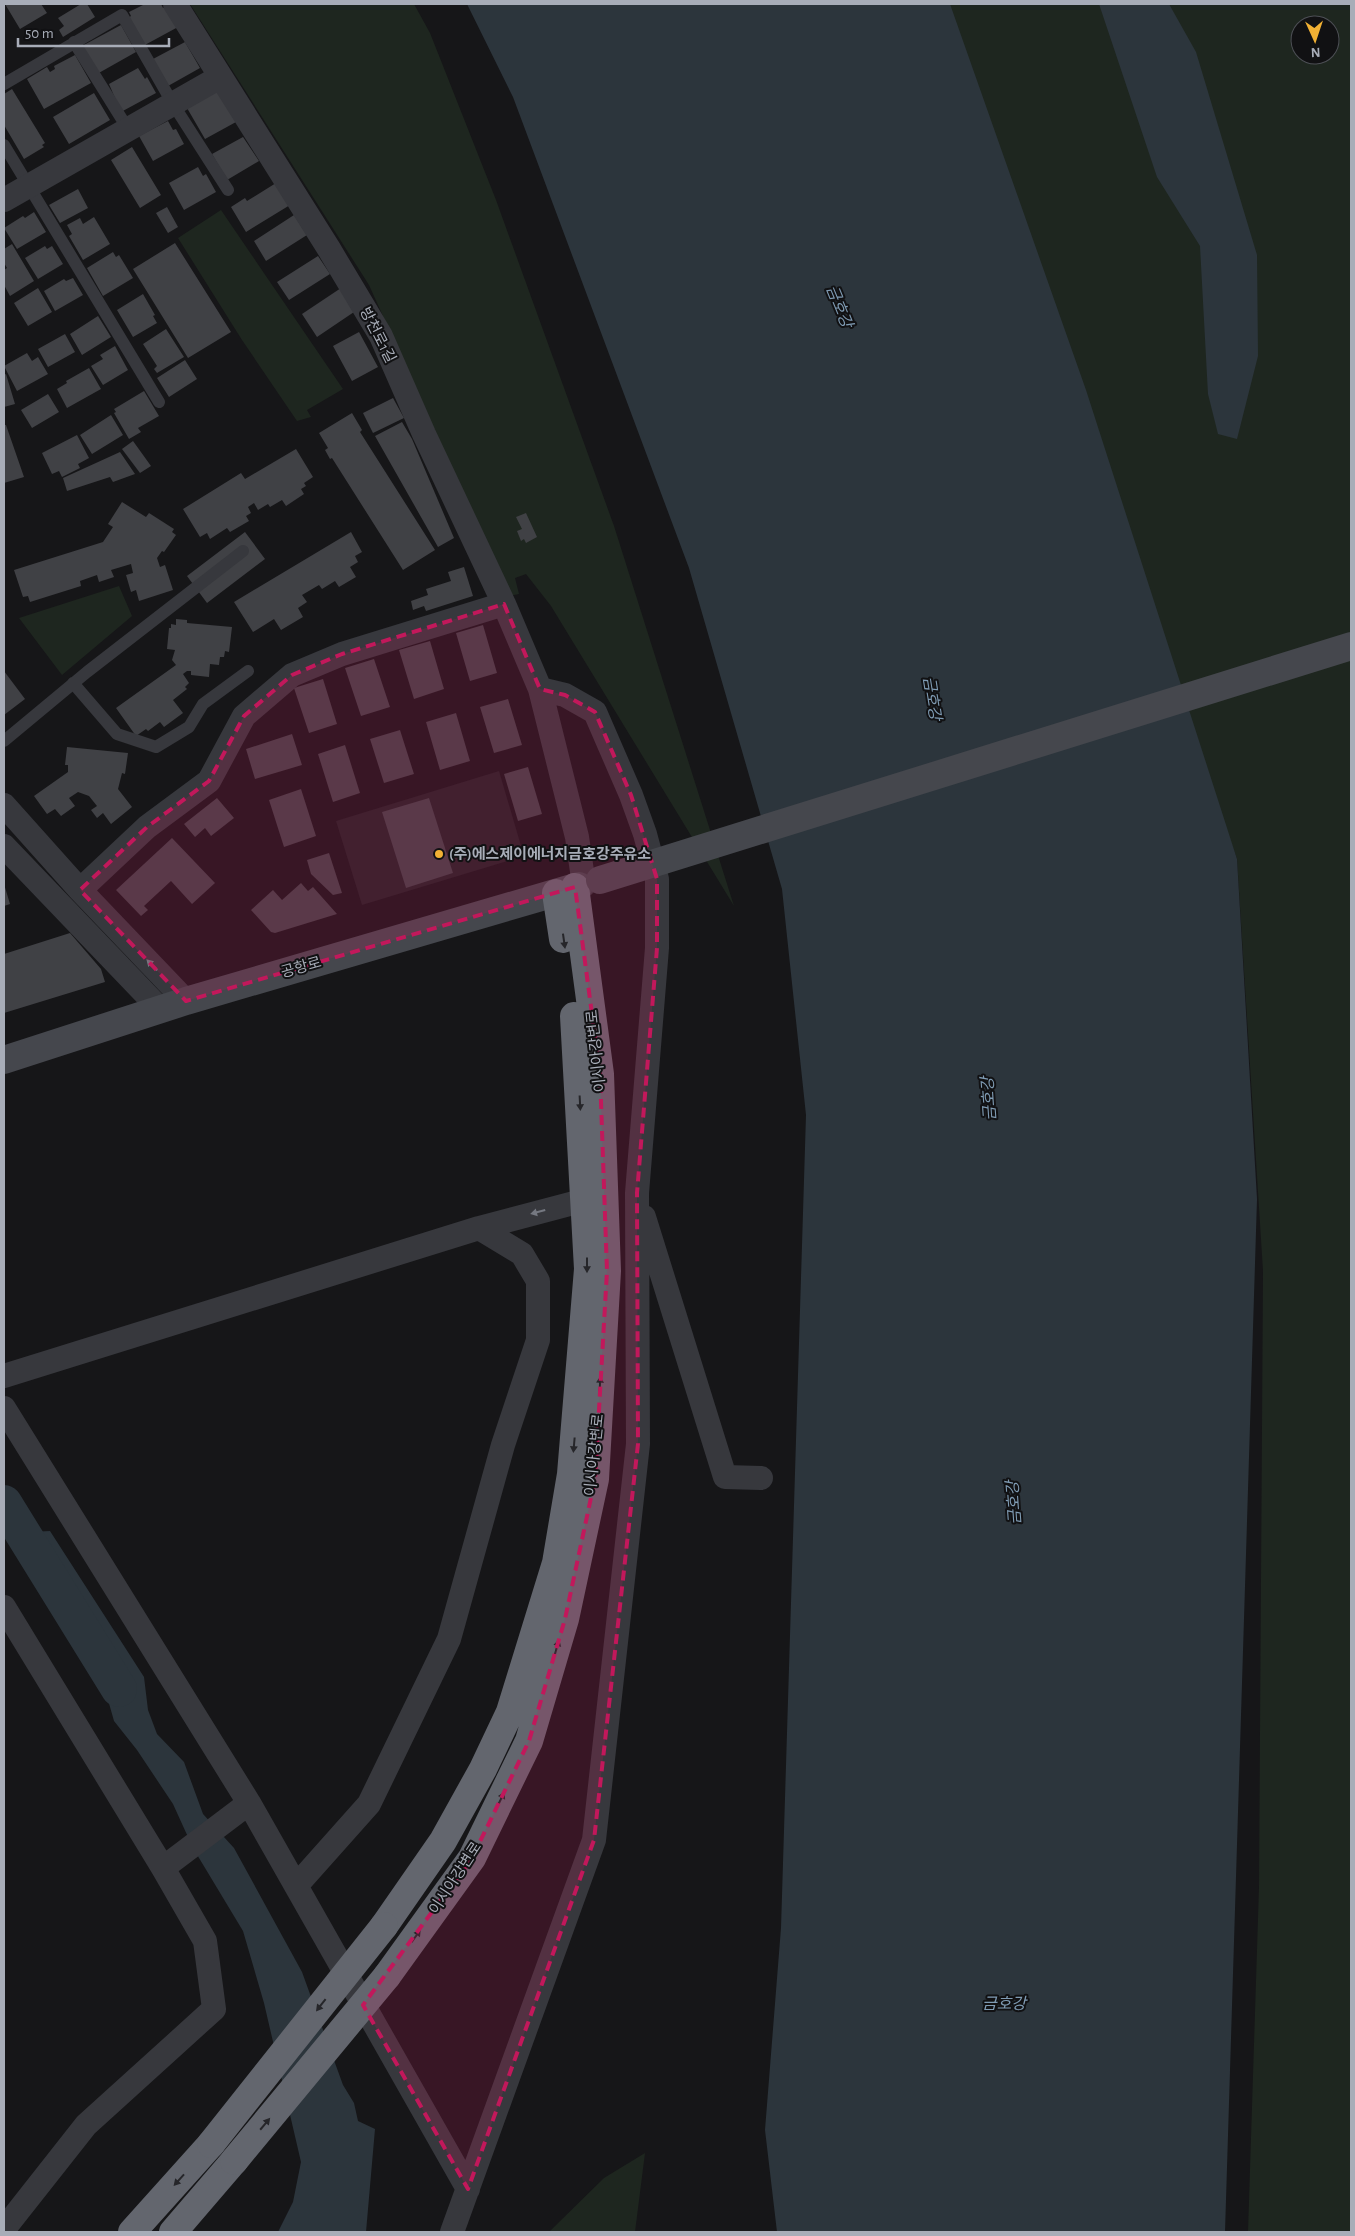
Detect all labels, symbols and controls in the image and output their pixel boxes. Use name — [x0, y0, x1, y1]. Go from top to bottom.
scale bar — [18, 15, 169, 47]
north arrow — [1290, 15, 1340, 65]
text: 50 m — [25, 26, 54, 41]
text: N — [1310, 45, 1321, 59]
water label: 금호강 — [823, 283, 857, 332]
street label: 방천로1길 — [357, 304, 400, 366]
water label: 금호강 — [921, 675, 945, 723]
place label: (주)에스제이에너지금호강주유소 — [449, 846, 651, 862]
marker: (주)에스제이에너지금호강주유소 — [433, 848, 445, 860]
one-way arrow — [560, 934, 568, 950]
street label: 공항로 — [279, 954, 323, 980]
one-way arrow — [146, 960, 158, 972]
street label: 이시아강변로 — [584, 1009, 608, 1093]
water label: 금호강 — [978, 1074, 999, 1122]
one-way arrow — [577, 1095, 585, 1111]
one-way arrow — [530, 1209, 545, 1217]
one-way arrow — [583, 1257, 591, 1273]
one-way arrow — [597, 1376, 605, 1392]
street label: 이시아강변로 — [582, 1413, 606, 1497]
one-way arrow — [569, 1437, 577, 1453]
water label: 금호강 — [1003, 1478, 1024, 1526]
one-way arrow — [553, 1639, 561, 1654]
one-way arrow — [497, 1792, 505, 1806]
street label: 이시아강변로 — [426, 1839, 484, 1917]
one-way arrow — [411, 1930, 421, 1943]
water label: 금호강 — [982, 1995, 1028, 2012]
one-way arrow — [315, 1998, 326, 2011]
one-way arrow — [260, 2117, 271, 2130]
one-way arrow — [173, 2174, 185, 2186]

